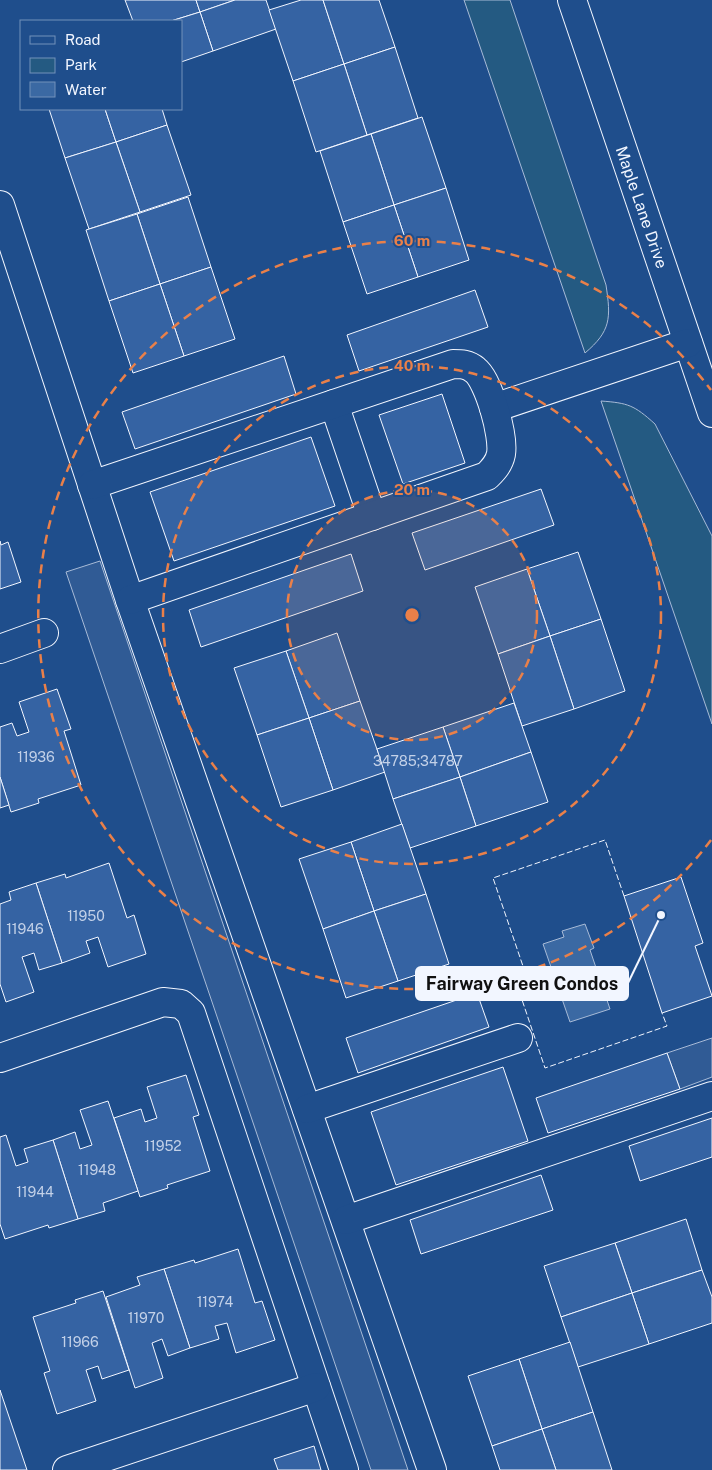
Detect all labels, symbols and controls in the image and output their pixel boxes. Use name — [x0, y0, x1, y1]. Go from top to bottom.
legend — [20, 20, 182, 110]
text: Road — [65, 31, 101, 48]
text: Park — [65, 56, 97, 73]
text: Water — [65, 81, 107, 98]
street label: Maple Lane Drive — [612, 144, 671, 271]
text: 60 m — [394, 232, 430, 249]
text: 40 m — [394, 357, 430, 374]
text: 20 m — [394, 481, 430, 498]
centre of rings — [403, 606, 421, 624]
house number: 11936 — [17, 749, 55, 765]
house number: 34785;34787 — [373, 753, 463, 769]
house number: 11950 — [67, 908, 105, 924]
house number: 11946 — [6, 921, 44, 937]
callout: Fairway Green Condos — [416, 967, 628, 1000]
text: Fairway Green Condos — [426, 973, 618, 994]
house number: 11952 — [144, 1138, 182, 1154]
house number: 11948 — [78, 1162, 116, 1178]
house number: 11944 — [16, 1184, 54, 1200]
house number: 11974 — [197, 1294, 234, 1310]
house number: 11970 — [128, 1310, 164, 1326]
house number: 11966 — [61, 1334, 99, 1350]

